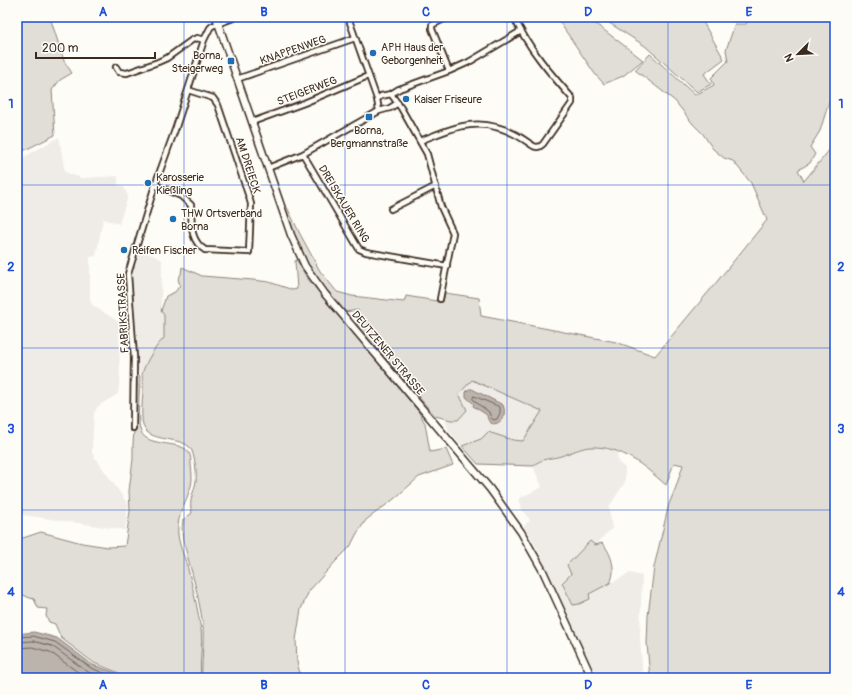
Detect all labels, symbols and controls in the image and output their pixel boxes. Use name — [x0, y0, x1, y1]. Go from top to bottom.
text: A — [99, 4, 108, 20]
text: B — [260, 4, 268, 20]
text: C — [422, 4, 430, 20]
text: D — [584, 4, 592, 20]
text: E — [746, 4, 753, 20]
street label: KNAPPENWEG — [258, 33, 328, 67]
scale bar — [36, 34, 155, 60]
north arrow — [778, 34, 818, 74]
text: 200 m — [42, 41, 79, 56]
place label: APH Haus der Geborgenheit — [381, 41, 443, 67]
marker: APH Haus der Geborgenheit — [368, 48, 378, 58]
place label: Borna, Steigerweg — [172, 49, 223, 75]
text: N — [782, 51, 797, 64]
marker: Borna, Steigerweg — [226, 56, 236, 66]
street label: STEIGERWEG — [275, 74, 339, 108]
place label: Kaiser Friseure — [414, 93, 482, 106]
marker: Kaiser Friseure — [401, 94, 411, 104]
text: 1 — [8, 96, 14, 112]
text: 1 — [838, 96, 844, 112]
marker: Borna, Bergmannstraße — [364, 112, 374, 122]
place label: Borna, Bergmannstraße — [330, 124, 408, 150]
street label: AM DREIECK — [233, 135, 263, 195]
street label: DREISKAUER RING — [316, 163, 372, 245]
place label: Karosserie Kießling — [156, 171, 205, 197]
marker: Karosserie Kießling — [143, 178, 153, 188]
place label: THW Ortsverband Borna — [181, 207, 262, 233]
marker: THW Ortsverband Borna — [168, 214, 178, 224]
place label: Reifen Fischer — [132, 244, 197, 257]
marker: Reifen Fischer — [119, 245, 129, 255]
text: 2 — [7, 259, 15, 275]
text: 2 — [837, 259, 845, 275]
street label: FABRIKSTRASSE — [114, 272, 132, 353]
street label: DEUTZENER STRASSE — [349, 308, 427, 398]
text: 3 — [7, 421, 15, 437]
text: 3 — [837, 421, 845, 437]
text: 4 — [7, 584, 15, 600]
text: 4 — [837, 584, 845, 600]
text: A — [99, 677, 108, 693]
text: B — [260, 677, 268, 693]
text: C — [422, 677, 430, 693]
text: D — [584, 677, 592, 693]
text: E — [746, 677, 753, 693]

